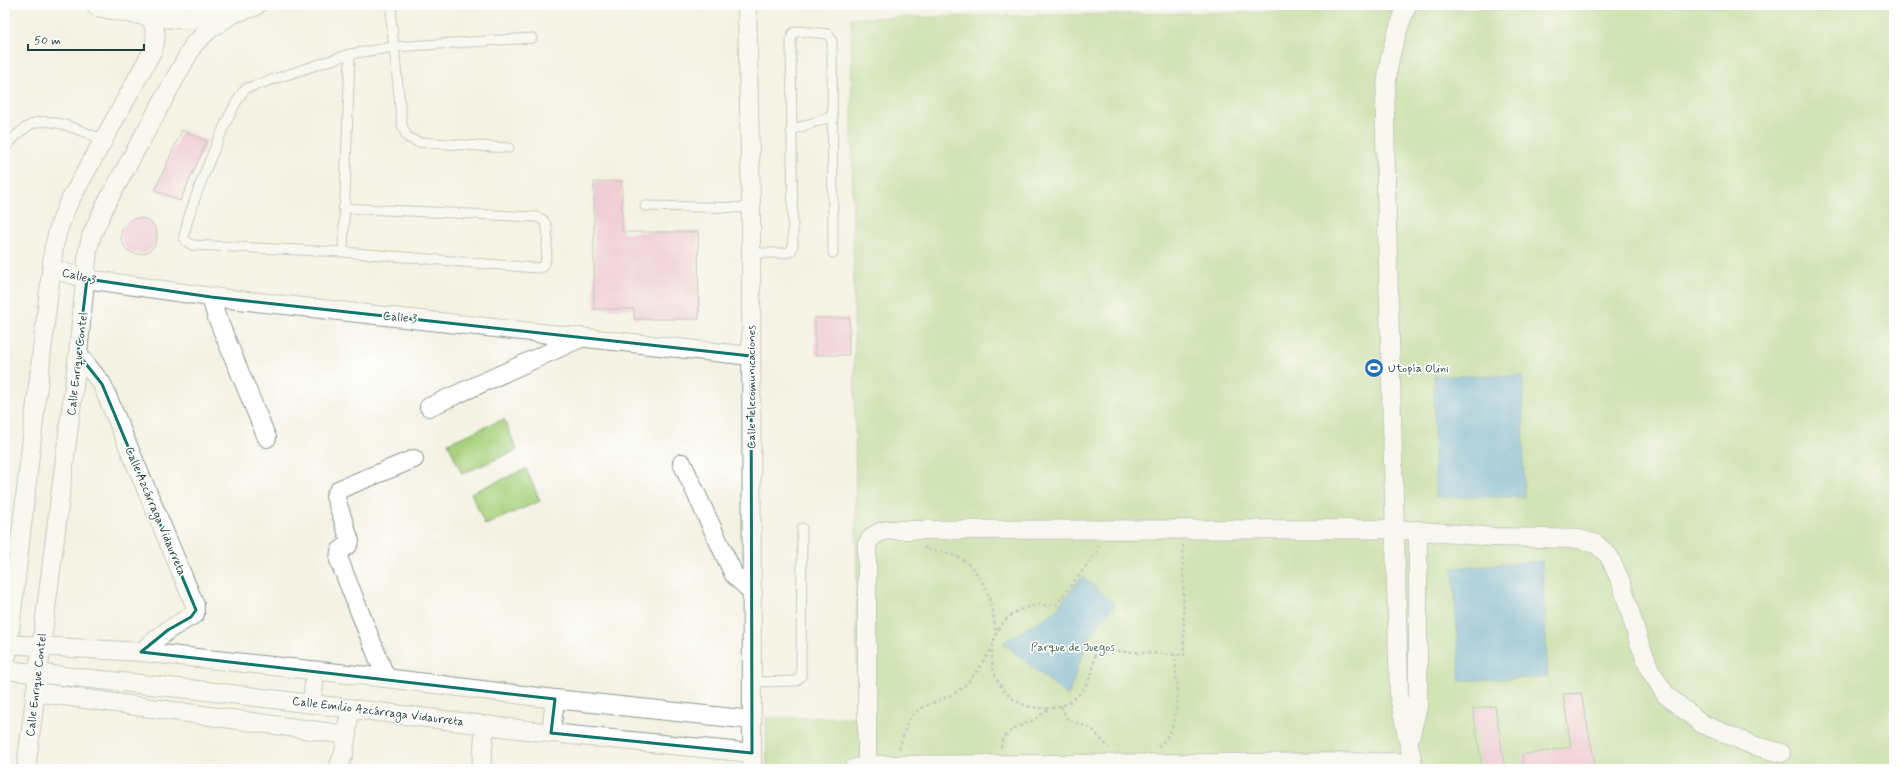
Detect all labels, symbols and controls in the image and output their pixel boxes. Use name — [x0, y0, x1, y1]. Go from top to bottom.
scale bar — [28, 26, 144, 52]
text: 50 m — [34, 33, 61, 49]
street label: Calle 3 — [60, 265, 98, 289]
street label: Calle 3 — [382, 308, 418, 328]
street label: Calle Enrique Contel — [64, 312, 92, 417]
street label: Calle Telecomunicaciones — [744, 325, 760, 449]
sports icon: Utopía Olini — [1363, 357, 1385, 379]
place label: Utopía Olini — [1388, 361, 1449, 377]
street label: Calle Azcárraga Vidaurreta — [121, 445, 190, 578]
street label: Calle Enrique Contel — [23, 633, 51, 738]
park label: Parque de Juegos — [1031, 640, 1116, 656]
street label: Calle Emilio Azcárraga Vidaurreta — [291, 694, 465, 730]

